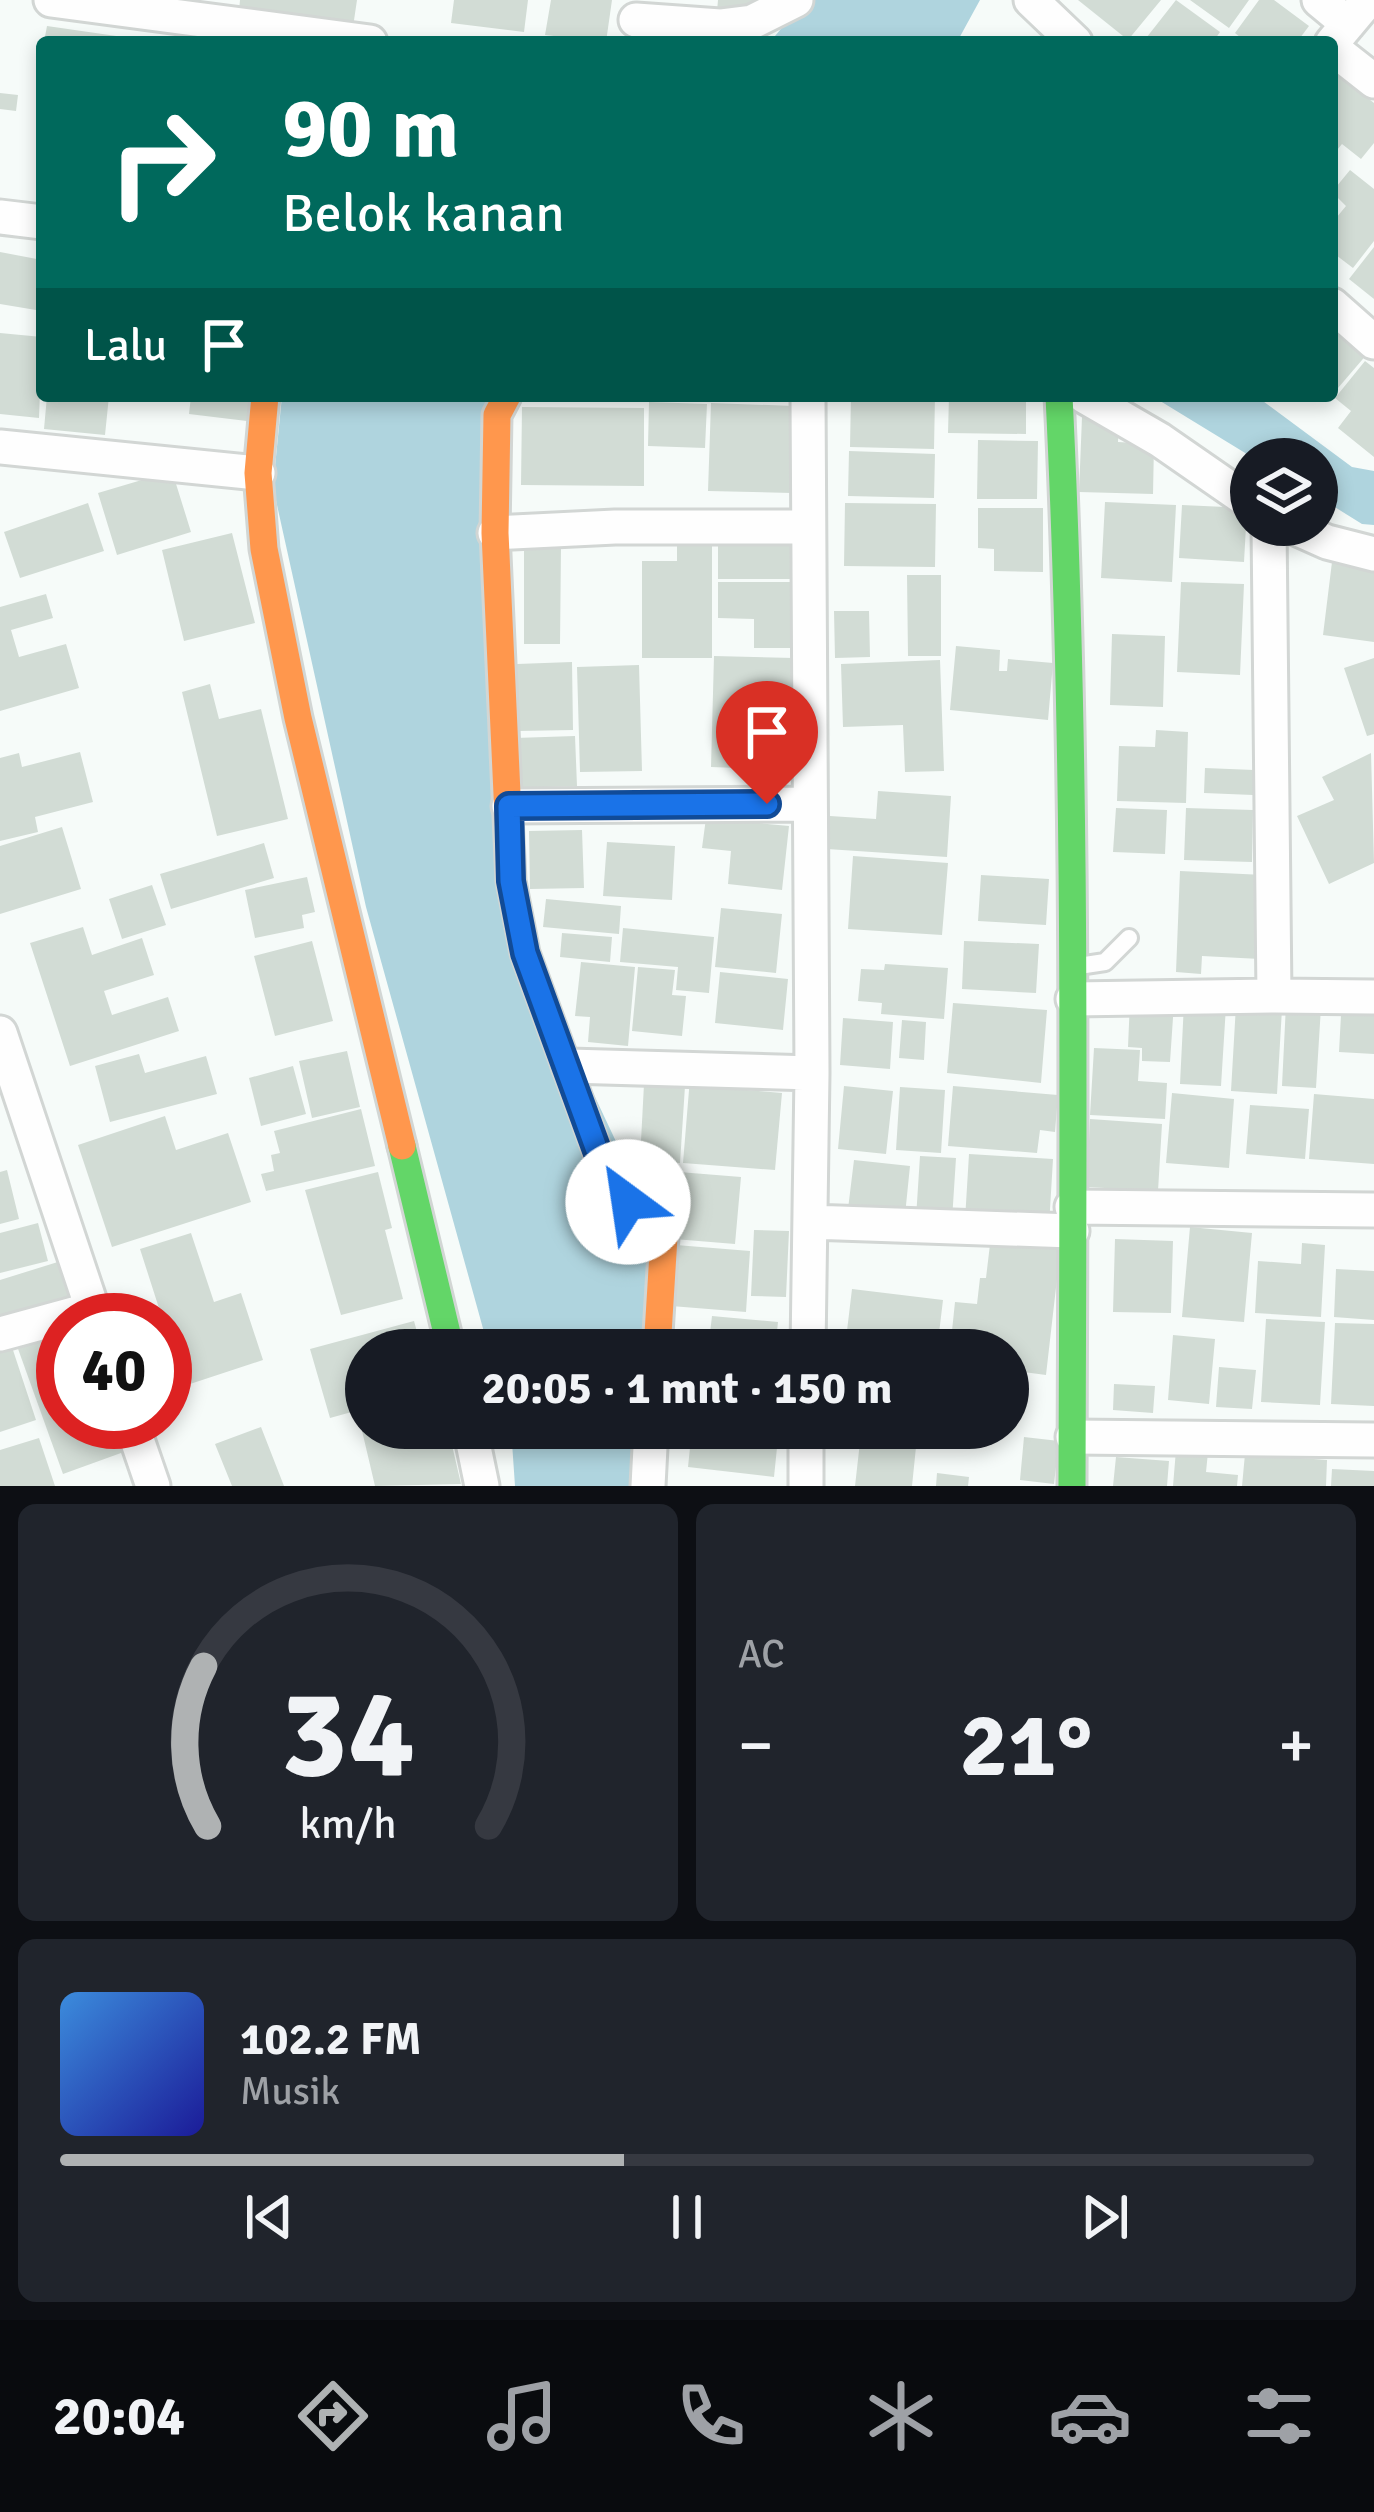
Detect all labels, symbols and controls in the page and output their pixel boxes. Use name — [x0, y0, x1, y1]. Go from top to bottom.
text: 90 m — [282, 77, 459, 181]
icon: right — [84, 84, 240, 240]
text: Belok kanan — [282, 180, 565, 247]
icon: arrive — [191, 312, 257, 378]
text: Lalu — [84, 318, 167, 373]
map controls — [1230, 438, 1338, 546]
button: layers — [1230, 438, 1338, 546]
pin — [716, 681, 818, 804]
icon: arrive — [734, 699, 800, 765]
position arrow — [565, 1139, 691, 1265]
speed limit sign: 40 — [36, 1293, 192, 1449]
text: 20:05 · 1 mnt · 150 m — [482, 1361, 892, 1416]
text: AC — [738, 1630, 785, 1678]
text: 34 — [281, 1658, 415, 1811]
text: 21° — [959, 1690, 1093, 1801]
text: − — [738, 1705, 774, 1786]
text: + — [1278, 1705, 1314, 1786]
text: km/h — [299, 1797, 397, 1850]
text: 102.2 FM — [240, 2012, 422, 2067]
text: Musik — [240, 2067, 340, 2115]
icon: previous — [236, 2184, 302, 2250]
icon: pause — [654, 2184, 720, 2250]
icon: next — [1072, 2184, 1138, 2250]
icon: directions — [291, 2374, 375, 2458]
icon: music — [480, 2374, 564, 2458]
icon: phone — [669, 2374, 753, 2458]
icon: climate — [859, 2374, 943, 2458]
icon: car — [1048, 2374, 1132, 2458]
icon: filters — [1237, 2374, 1321, 2458]
text: 20:04 — [53, 2383, 185, 2450]

